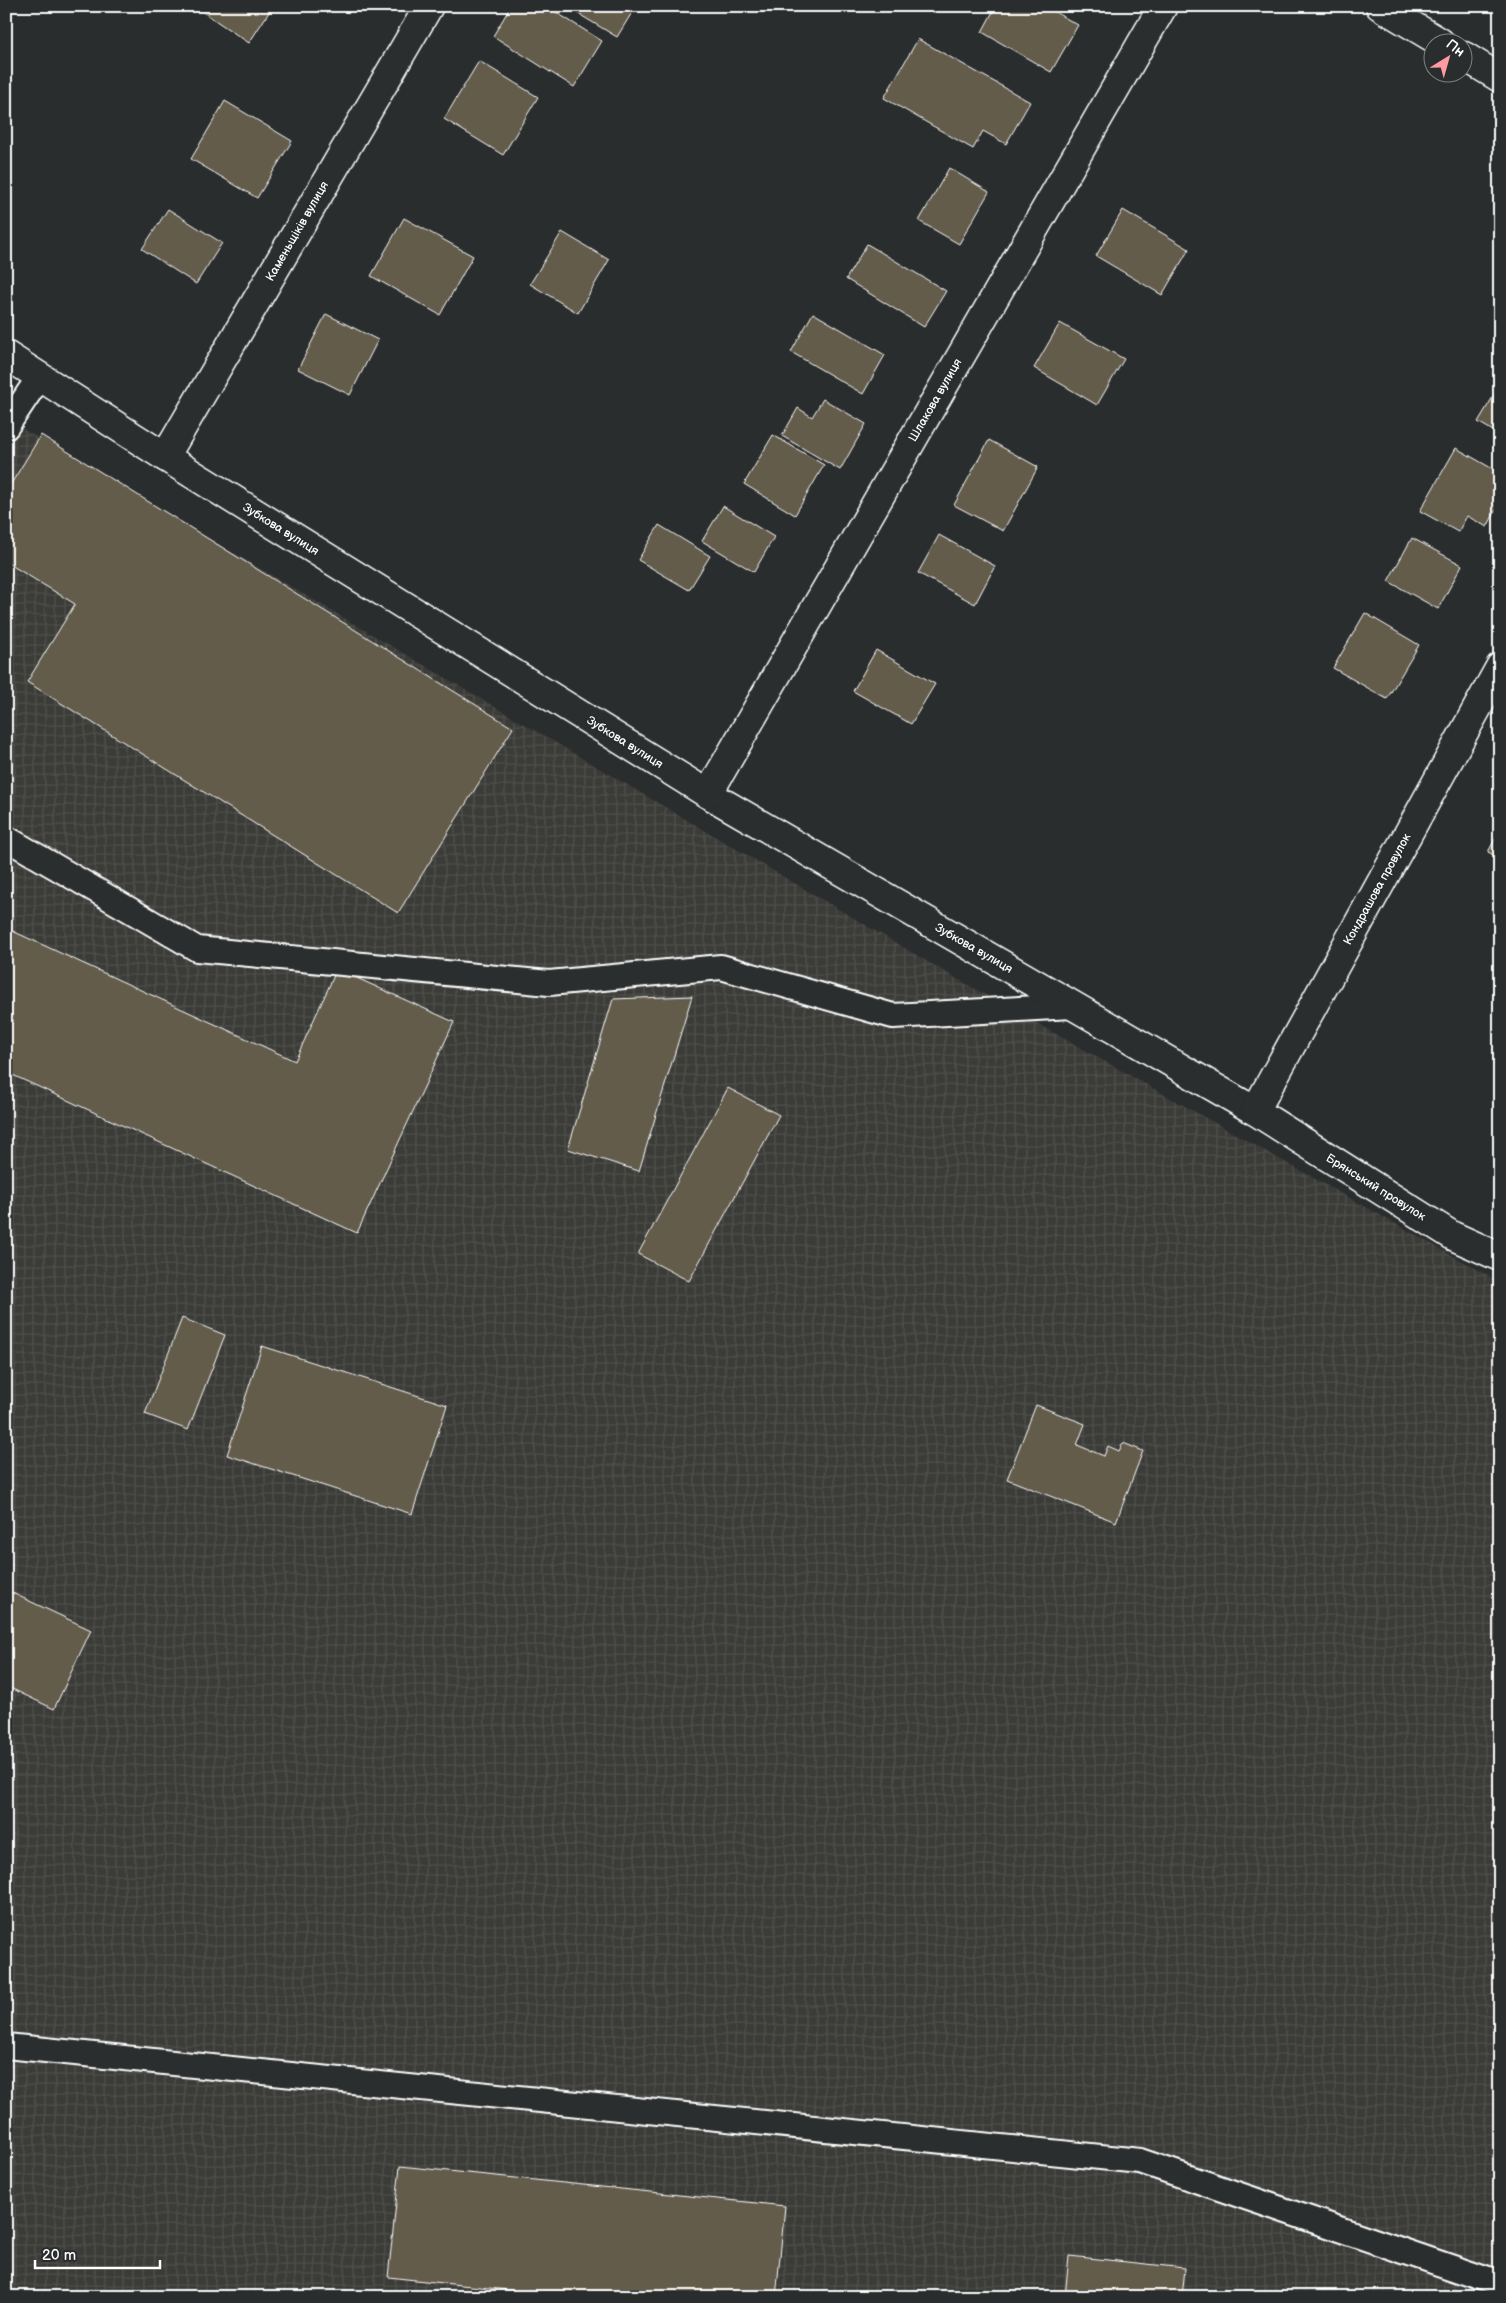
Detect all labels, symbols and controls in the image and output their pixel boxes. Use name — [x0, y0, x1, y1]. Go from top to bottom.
north arrow — [1424, 32, 1474, 82]
text: Пн — [1443, 36, 1468, 60]
street label: Каменьщіків вулиця — [263, 178, 332, 284]
street label: Шлакова вулиця — [906, 356, 966, 445]
street label: Зубкова вулиця — [240, 500, 322, 559]
street label: Зубкова вулиця — [584, 713, 666, 772]
street label: Кондрашова провулок — [1340, 830, 1415, 948]
street label: Зубкова вулиця — [932, 920, 1016, 977]
street label: Брянський провулок — [1323, 1151, 1429, 1225]
scale bar — [35, 2238, 160, 2270]
text: 20 m — [42, 2246, 76, 2265]

